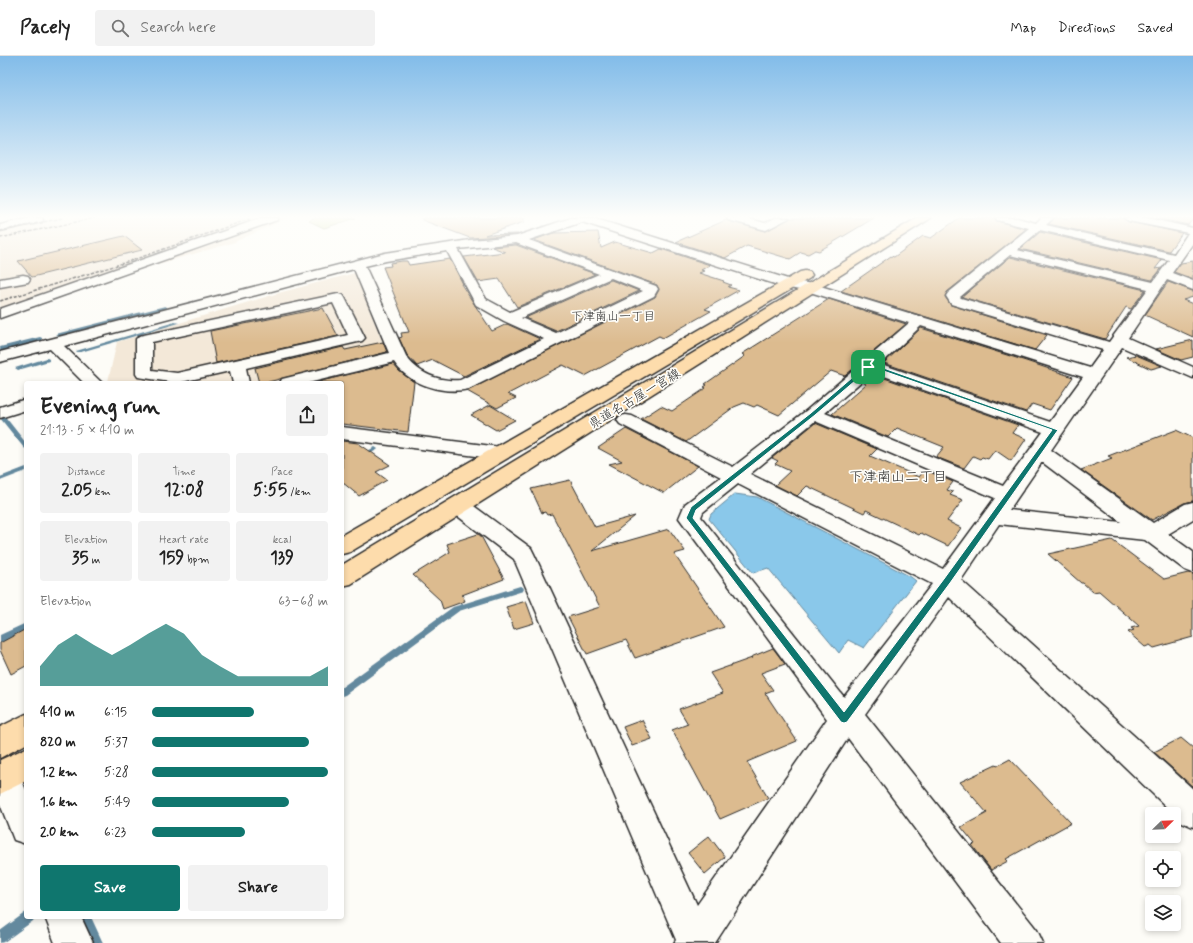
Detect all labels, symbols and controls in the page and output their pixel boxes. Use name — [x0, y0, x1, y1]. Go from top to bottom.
search box — [95, 10, 375, 46]
text: Pacely — [20, 15, 71, 40]
icon: search — [109, 17, 131, 39]
text: Search here — [141, 18, 216, 38]
text: Map — [1010, 19, 1036, 37]
text: Directions — [1058, 19, 1116, 37]
text: Saved — [1138, 19, 1173, 37]
district label: 下津南山一丁目 — [571, 309, 655, 325]
pin — [851, 350, 885, 384]
icon: arrive — [857, 356, 879, 378]
street label: 県道名古屋一宮線 — [586, 365, 685, 433]
text: Evening run — [40, 393, 160, 421]
button: share — [286, 394, 328, 436]
text: 21:13 · 5 × 410 m — [40, 422, 134, 439]
text: Distance — [67, 465, 105, 479]
text: Time — [172, 465, 196, 479]
text: Pace — [271, 465, 293, 479]
district label: 下津南山二丁目 — [849, 468, 947, 486]
text: 2.05 — [61, 479, 92, 501]
text: 12:08 — [164, 479, 204, 501]
text: 5:55 — [253, 479, 287, 501]
text: km — [92, 485, 111, 499]
text: /km — [287, 485, 311, 499]
text: Elevation — [64, 533, 108, 547]
text: Heart rate — [159, 533, 209, 547]
text: kcal — [273, 533, 291, 547]
text: 35 — [72, 547, 89, 569]
text: 159 — [159, 547, 184, 569]
text: 139 — [270, 547, 294, 569]
text: m — [89, 553, 100, 567]
text: bpm — [184, 553, 209, 567]
text: Elevation — [40, 593, 91, 610]
text: 63–68 m — [278, 593, 328, 610]
text: 410 m — [40, 704, 75, 721]
text: 6:15 — [104, 704, 127, 721]
text: 820 m — [40, 734, 76, 751]
text: 5:37 — [104, 734, 128, 751]
text: 1.2 km — [40, 764, 77, 781]
text: 5:28 — [104, 764, 129, 781]
text: 1.6 km — [40, 794, 78, 811]
text: 5:49 — [104, 794, 131, 811]
north arrow — [1145, 807, 1181, 843]
map controls — [1145, 807, 1181, 931]
text: 2.0 km — [40, 824, 79, 841]
text: 6:23 — [104, 824, 126, 841]
button: locate — [1145, 851, 1181, 887]
button: Save — [40, 865, 180, 911]
button: Share — [188, 865, 328, 911]
button: layers — [1145, 895, 1181, 931]

